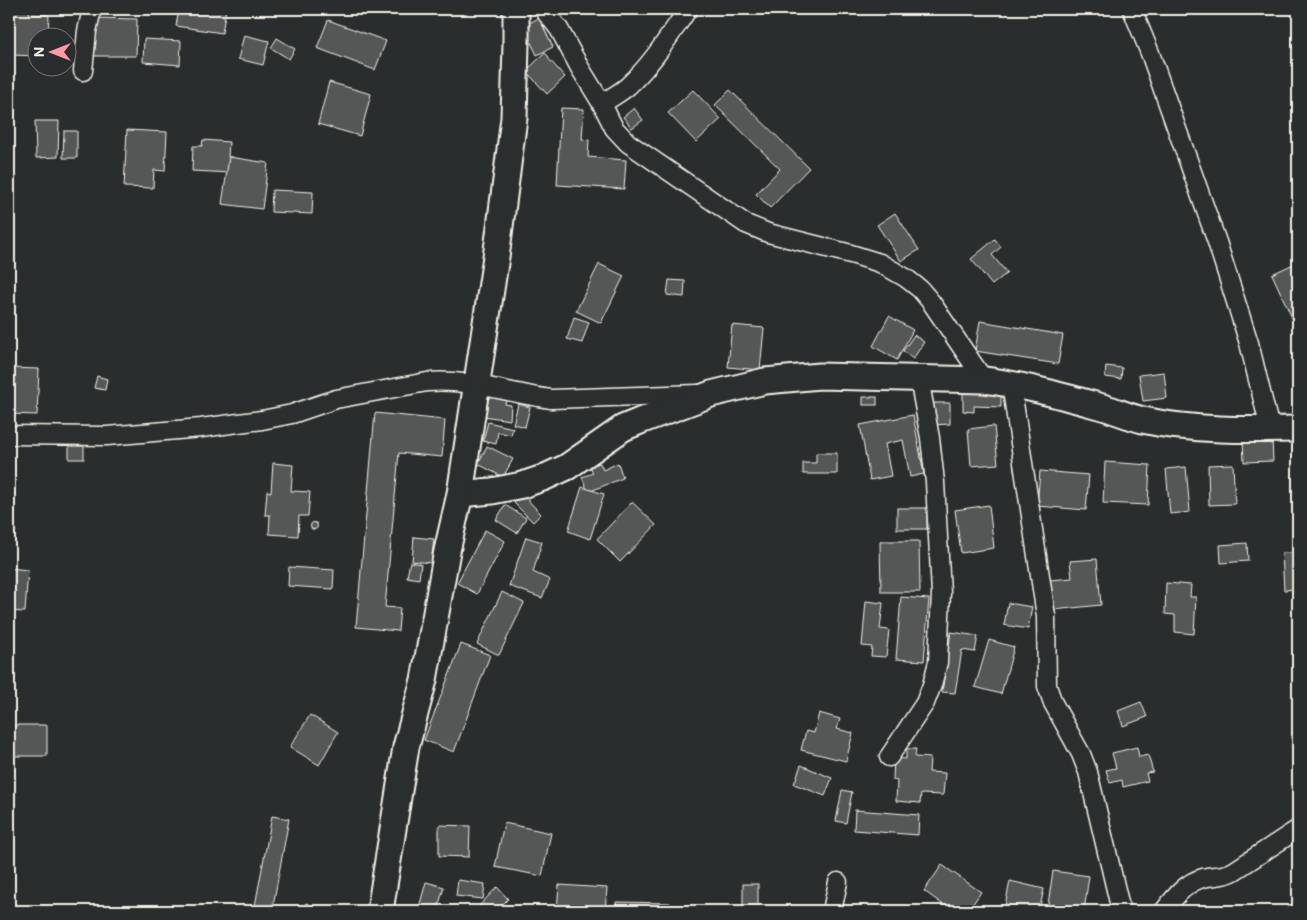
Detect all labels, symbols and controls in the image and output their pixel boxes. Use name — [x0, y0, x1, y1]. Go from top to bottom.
north arrow — [28, 28, 78, 78]
text: N — [29, 47, 48, 57]

